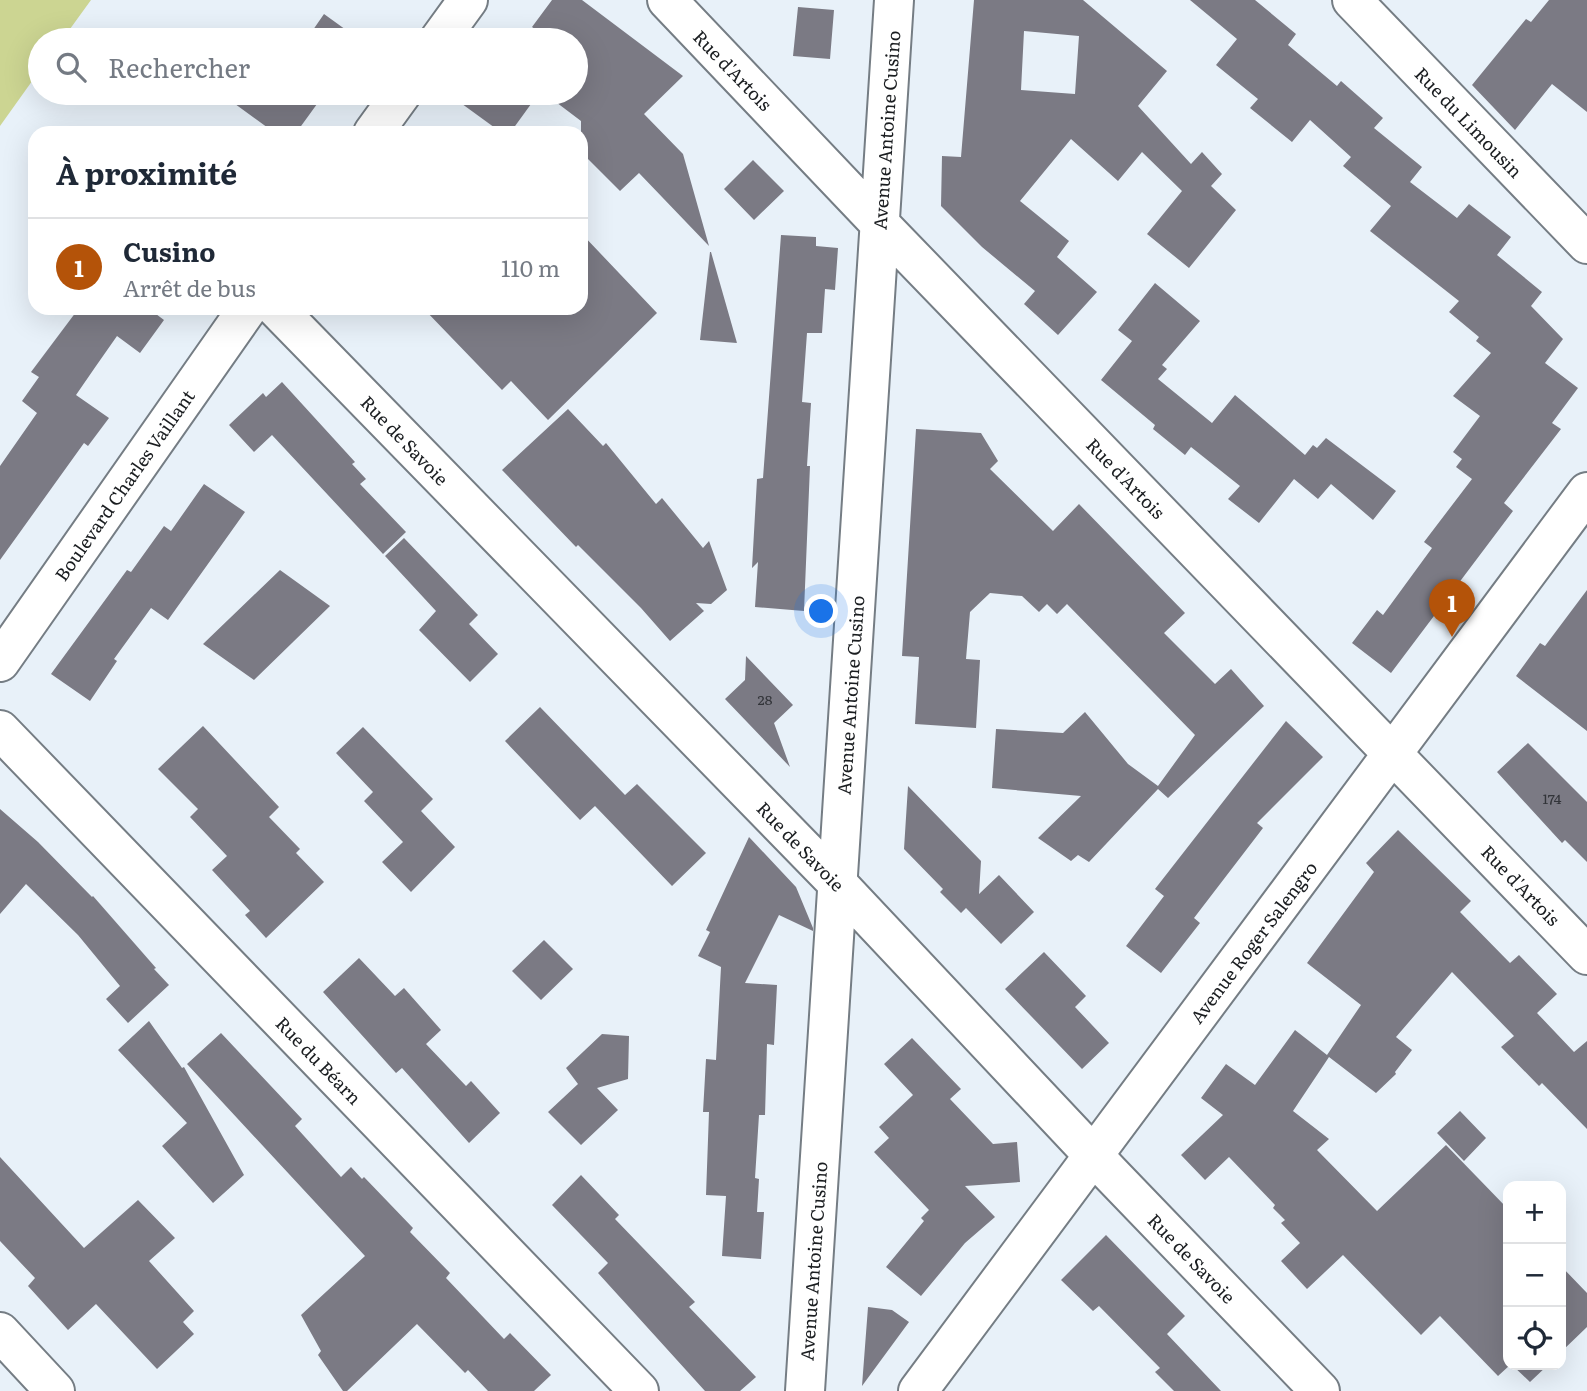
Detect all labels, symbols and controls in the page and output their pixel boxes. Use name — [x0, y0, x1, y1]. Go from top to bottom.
street label: Rue d'Artois — [687, 23, 779, 117]
search box — [28, 28, 588, 105]
street label: Avenue Antoine Cusino — [866, 29, 906, 231]
text: Rechercher — [108, 47, 250, 86]
icon: search — [52, 48, 90, 86]
street label: Rue du Limousin — [1409, 60, 1529, 184]
text: À proximité — [56, 150, 237, 194]
text: Cusino — [123, 231, 215, 270]
text: 1 — [74, 250, 84, 284]
text: 110 m — [501, 250, 560, 284]
text: Arrêt de bus — [123, 270, 256, 304]
street label: Boulevard Charles Vaillant — [48, 383, 201, 586]
street label: Rue de Savoie — [355, 389, 455, 491]
street label: Rue d'Artois — [1080, 431, 1172, 525]
pin: 1 — [1429, 579, 1475, 637]
your location — [804, 594, 838, 628]
street label: Avenue Antoine Cusino — [830, 594, 870, 796]
house number: 28 — [758, 689, 773, 709]
house number: 174 — [1542, 788, 1562, 808]
street label: Rue de Savoie — [751, 795, 851, 897]
street label: Rue d'Artois — [1475, 838, 1567, 932]
street label: Avenue Roger Salengro — [1183, 855, 1323, 1029]
street label: Rue du Béarn — [270, 1010, 368, 1110]
street label: Avenue Antoine Cusino — [793, 1160, 833, 1362]
map controls — [1503, 1181, 1566, 1370]
button: + — [1503, 1181, 1566, 1244]
street label: Rue de Savoie — [1142, 1207, 1242, 1309]
button: − — [1503, 1244, 1566, 1307]
button: locate — [1503, 1307, 1566, 1370]

